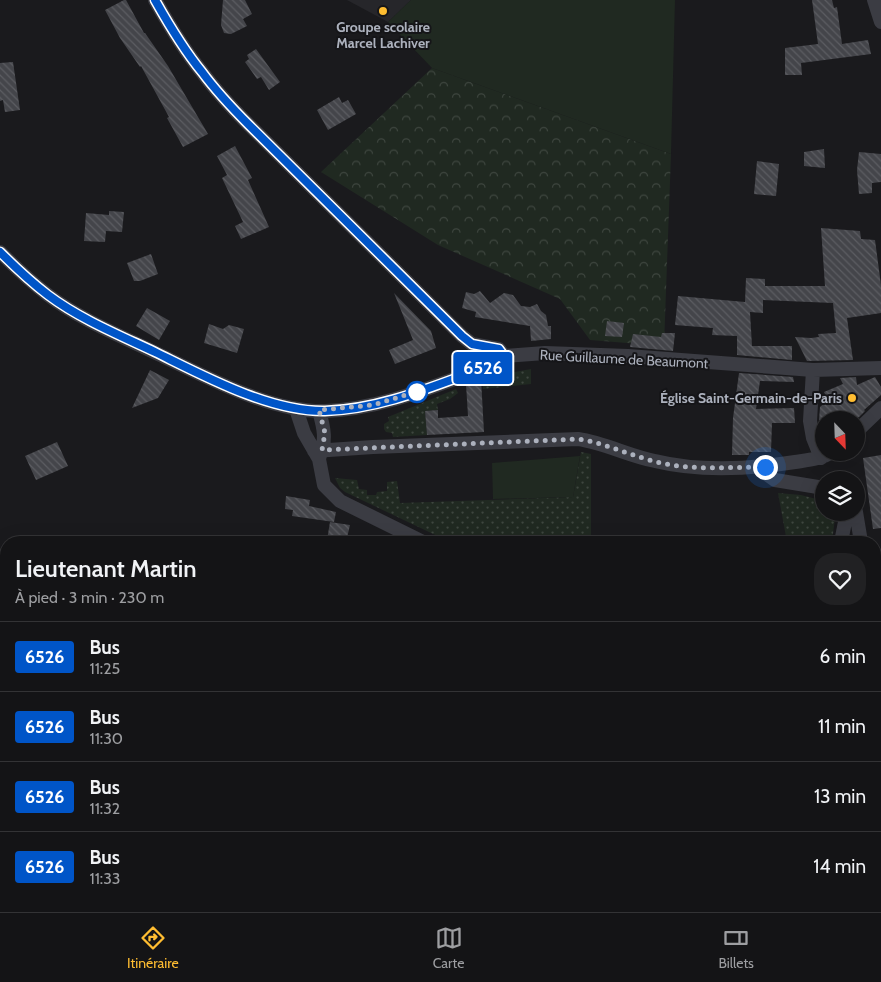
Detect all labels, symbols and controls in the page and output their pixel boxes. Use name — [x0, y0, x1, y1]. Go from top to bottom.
marker: Groupe scolaire Marcel Lachiver — [377, 5, 389, 17]
place label: Groupe scolaire Marcel Lachiver — [336, 18, 430, 52]
street label: Rue Guillaume de Beaumont — [539, 346, 709, 372]
line badge: 6526 — [448, 352, 518, 384]
text: 6526 — [463, 357, 503, 379]
unlabelled marker — [406, 381, 428, 403]
place label: Église Saint-Germain-de-Paris — [660, 389, 842, 407]
marker: Église Saint-Germain-de-Paris — [846, 392, 858, 404]
north arrow — [815, 411, 865, 461]
map controls — [815, 411, 865, 521]
your location — [753, 455, 778, 480]
button: layers — [815, 471, 865, 521]
button: heart — [814, 553, 866, 605]
text: Lieutenant Martin — [15, 554, 197, 583]
text: À pied · 3 min · 230 m — [15, 588, 164, 607]
text: Bus — [89, 636, 120, 659]
text: 6 min — [820, 645, 866, 668]
text: 6526 — [25, 646, 64, 668]
text: 11:25 — [89, 659, 120, 678]
text: Bus — [89, 706, 120, 729]
text: 11 min — [818, 715, 866, 738]
text: 6526 — [25, 716, 64, 738]
text: 11:30 — [89, 729, 123, 748]
text: Bus — [89, 776, 120, 799]
text: 13 min — [814, 785, 866, 808]
text: 6526 — [25, 786, 64, 808]
text: 11:32 — [89, 799, 120, 818]
text: Bus — [89, 846, 120, 869]
text: 14 min — [813, 855, 866, 878]
text: 6526 — [25, 856, 64, 878]
text: 11:33 — [89, 869, 121, 888]
tab: Itinéraire — [127, 924, 179, 972]
tab: Carte — [433, 924, 464, 972]
tab: Billets — [718, 924, 754, 972]

